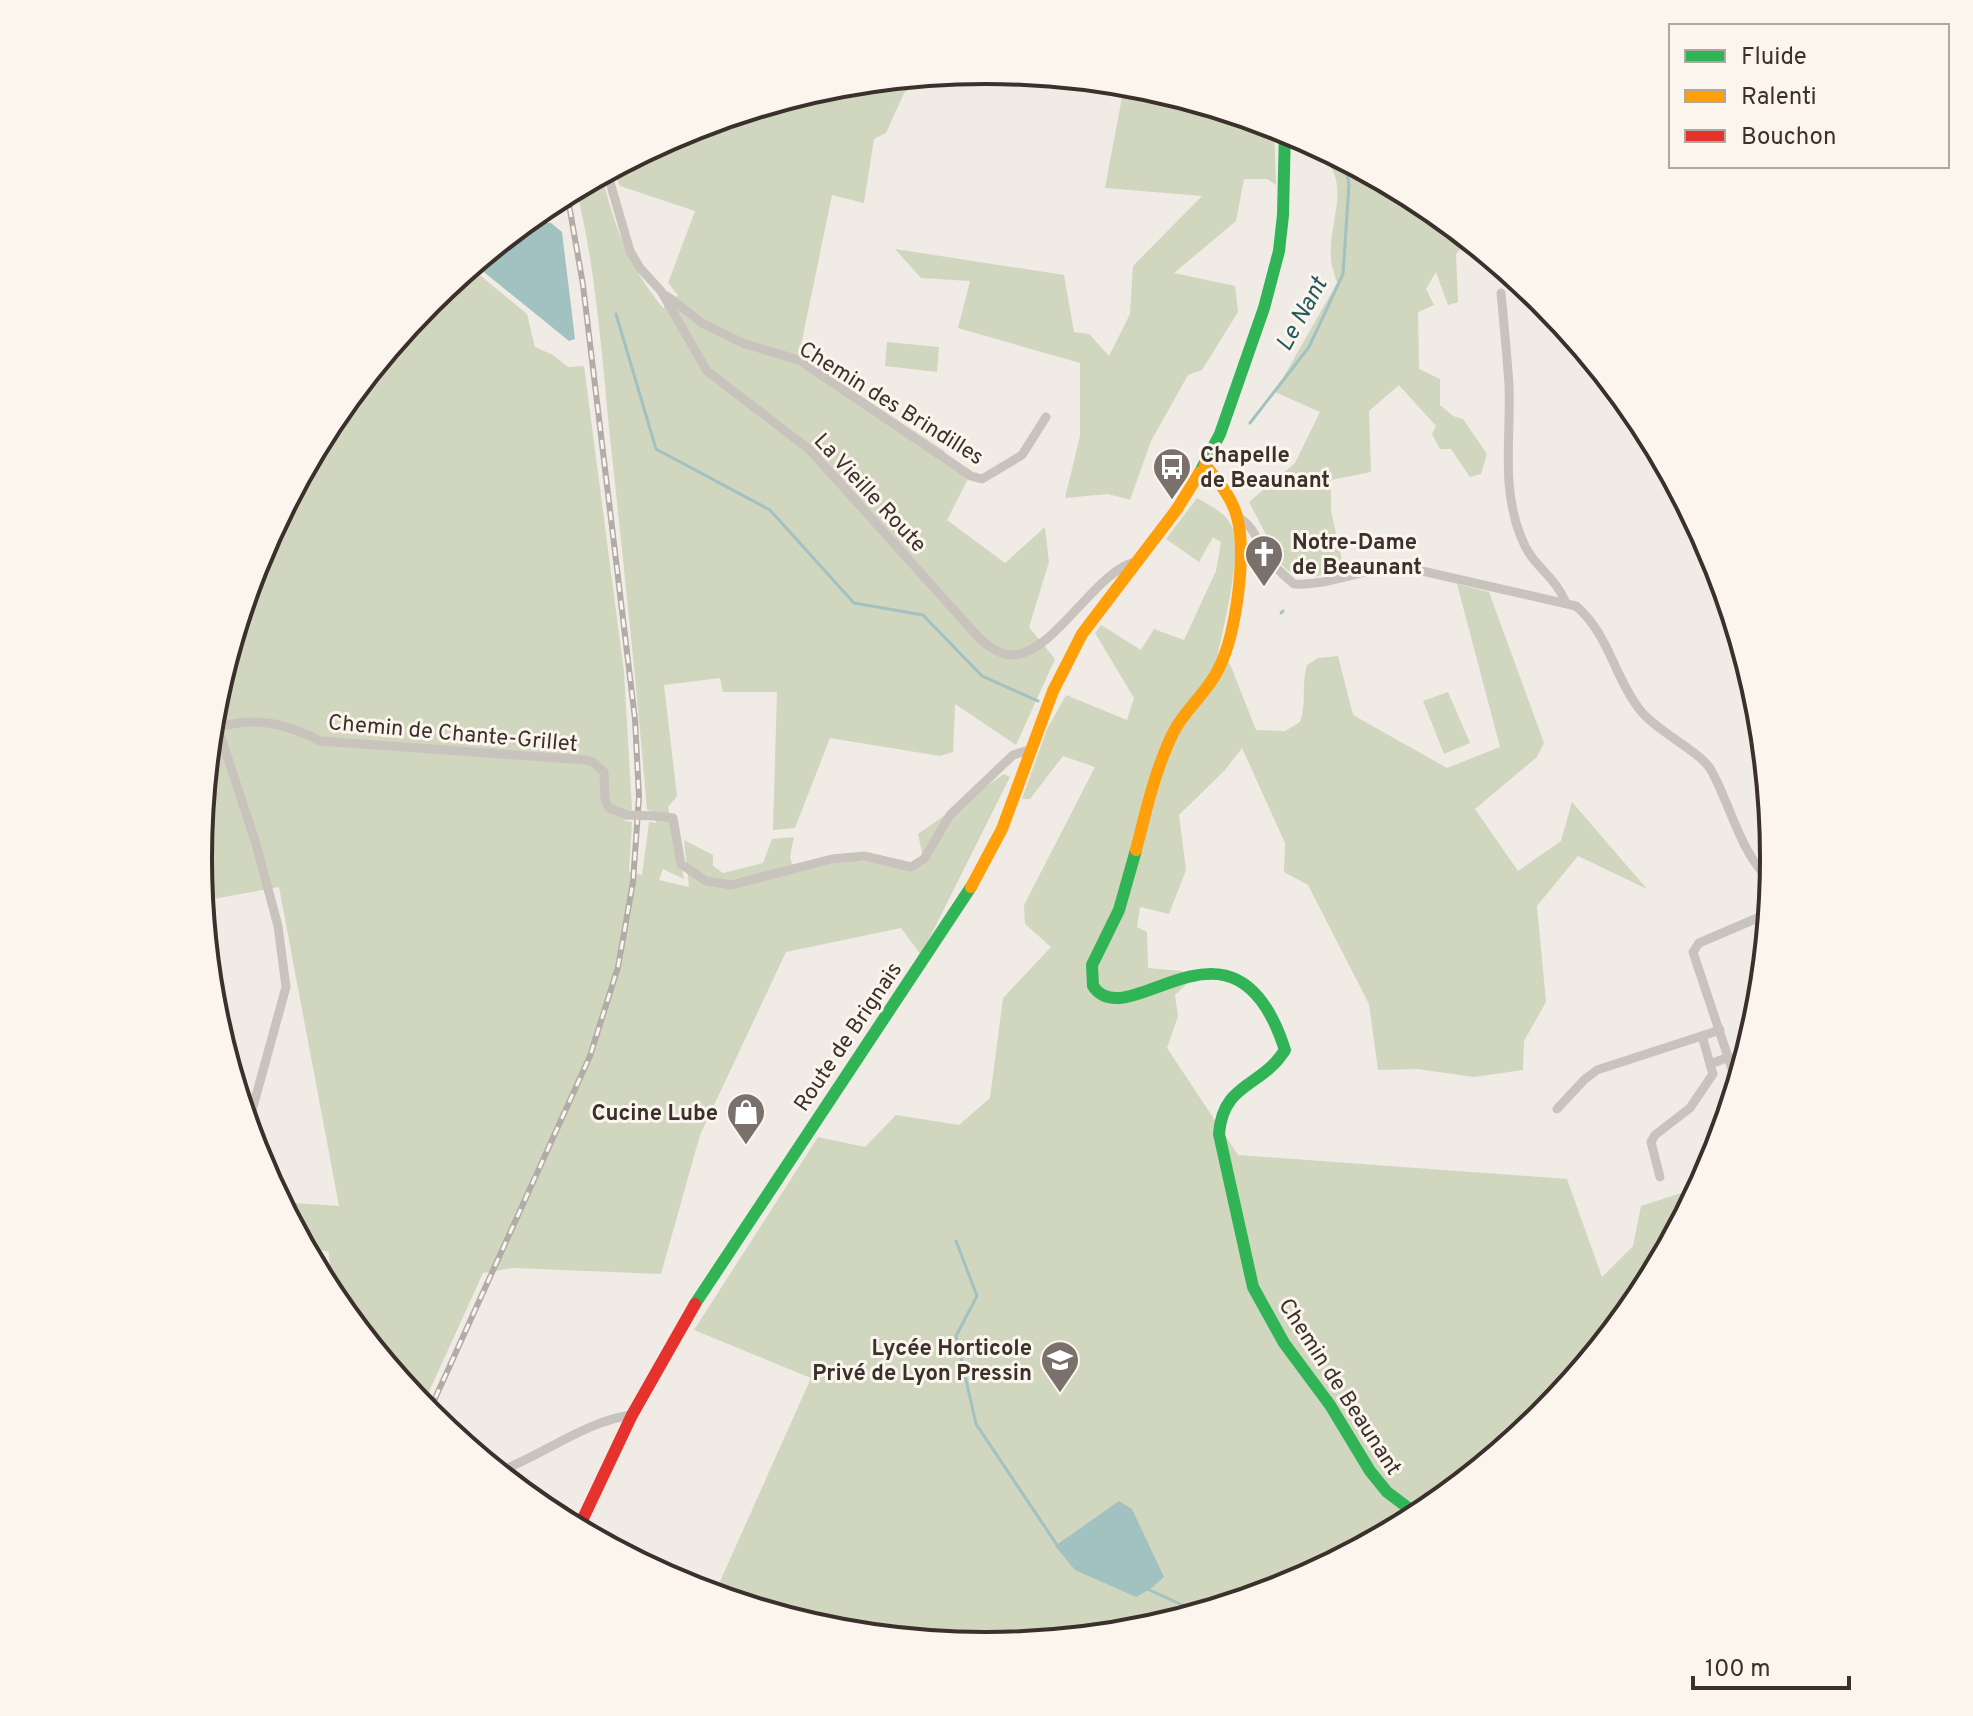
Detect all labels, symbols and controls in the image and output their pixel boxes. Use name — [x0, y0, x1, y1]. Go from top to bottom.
legend — [1669, 24, 1949, 168]
text: Fluide — [1741, 43, 1807, 73]
text: Ralenti — [1741, 83, 1817, 113]
text: Bouchon — [1741, 123, 1836, 153]
water label: Le Nant — [1270, 271, 1336, 357]
street label: Chemin des Brindilles — [793, 336, 988, 472]
street label: La Vieille Route — [807, 429, 931, 559]
place label: Chapelle de Beaunant — [1200, 443, 1330, 495]
bus stop icon: Chapelle de Beaunant — [1151, 446, 1193, 501]
place label: Notre-Dame de Beaunant — [1292, 530, 1422, 582]
church icon: Notre-Dame de Beaunant — [1243, 533, 1285, 588]
street label: Chemin de Chante-Grillet — [327, 710, 579, 759]
street label: Route de Brignais — [789, 958, 909, 1117]
shop icon: Cucine Lube — [725, 1091, 767, 1146]
place label: Cucine Lube — [592, 1101, 718, 1128]
street label: Chemin de Beaunant — [1272, 1294, 1406, 1481]
place label: Lycée Horticole Privé de Lyon Pressin — [812, 1336, 1032, 1388]
school or university icon: Lycée Horticole Privé de Lyon Pressin — [1039, 1339, 1081, 1394]
scale bar — [1693, 1640, 1849, 1690]
text: 100 m — [1705, 1655, 1771, 1685]

